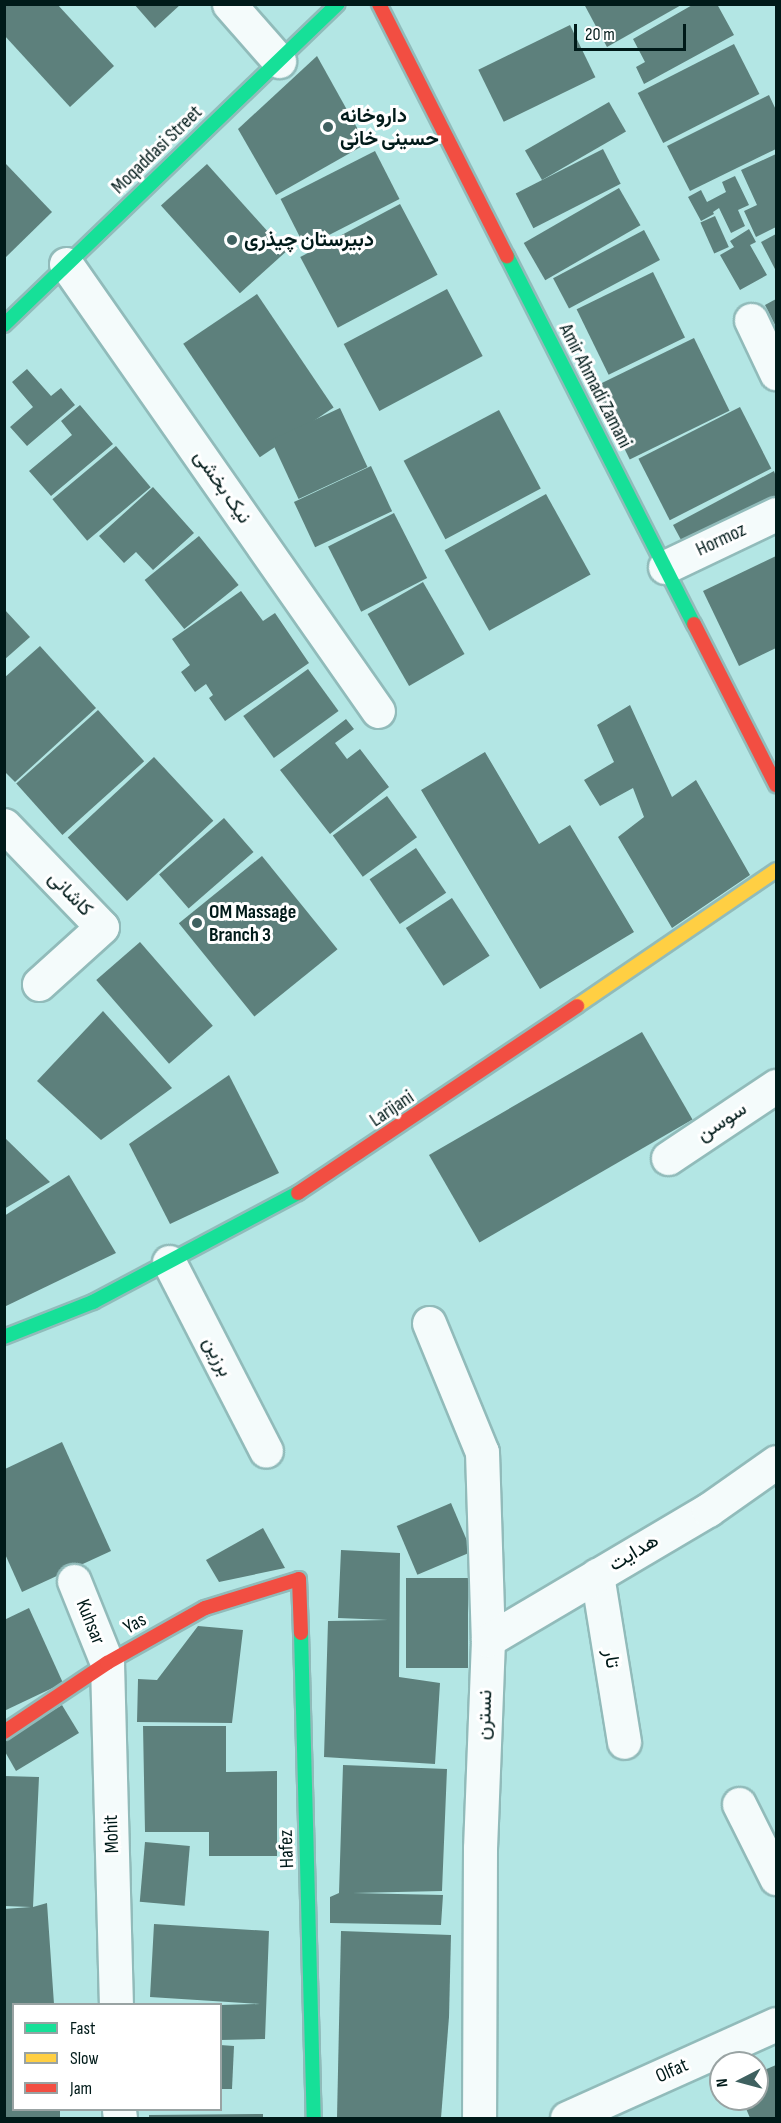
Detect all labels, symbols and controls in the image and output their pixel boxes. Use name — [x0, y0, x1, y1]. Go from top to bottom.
scale bar — [577, 12, 690, 50]
text: 20 m — [585, 24, 615, 45]
street label: Moqaddasi Street — [107, 101, 207, 199]
place label: داروخانه‌ حسینی خانی — [340, 104, 439, 151]
marker: داروخانه‌ حسینی خانی — [321, 120, 335, 134]
place label: دبیرستان چیذری — [244, 228, 374, 252]
marker: دبیرستان چیذری — [225, 233, 239, 247]
street label: Amir Ahmadi Zamani — [553, 320, 637, 452]
street label: نیک بخشی — [188, 446, 256, 528]
street label: Hormoz — [692, 518, 750, 562]
street label: کاشانی — [43, 866, 97, 922]
place label: OM Massage Branch 3 — [209, 900, 296, 947]
marker: OM Massage Branch 3 — [190, 916, 204, 930]
street label: Larijani — [365, 1086, 419, 1132]
street label: سوسن — [692, 1097, 752, 1147]
street label: برزین — [197, 1333, 237, 1381]
street label: هدایت — [605, 1529, 663, 1577]
street label: Kuhsar — [70, 1596, 110, 1648]
street label: Yas — [119, 1608, 151, 1640]
street label: تار — [598, 1648, 624, 1670]
street label: نسترن — [472, 1689, 498, 1741]
street label: Mohit — [99, 1814, 125, 1854]
street label: Hafez — [274, 1829, 300, 1869]
legend — [12, 2003, 222, 2111]
text: Fast — [70, 2018, 95, 2039]
text: Slow — [70, 2048, 99, 2069]
north arrow — [709, 2051, 769, 2111]
street label: Olfat — [652, 2053, 692, 2089]
text: N — [713, 2077, 732, 2088]
text: Jam — [70, 2078, 92, 2099]

